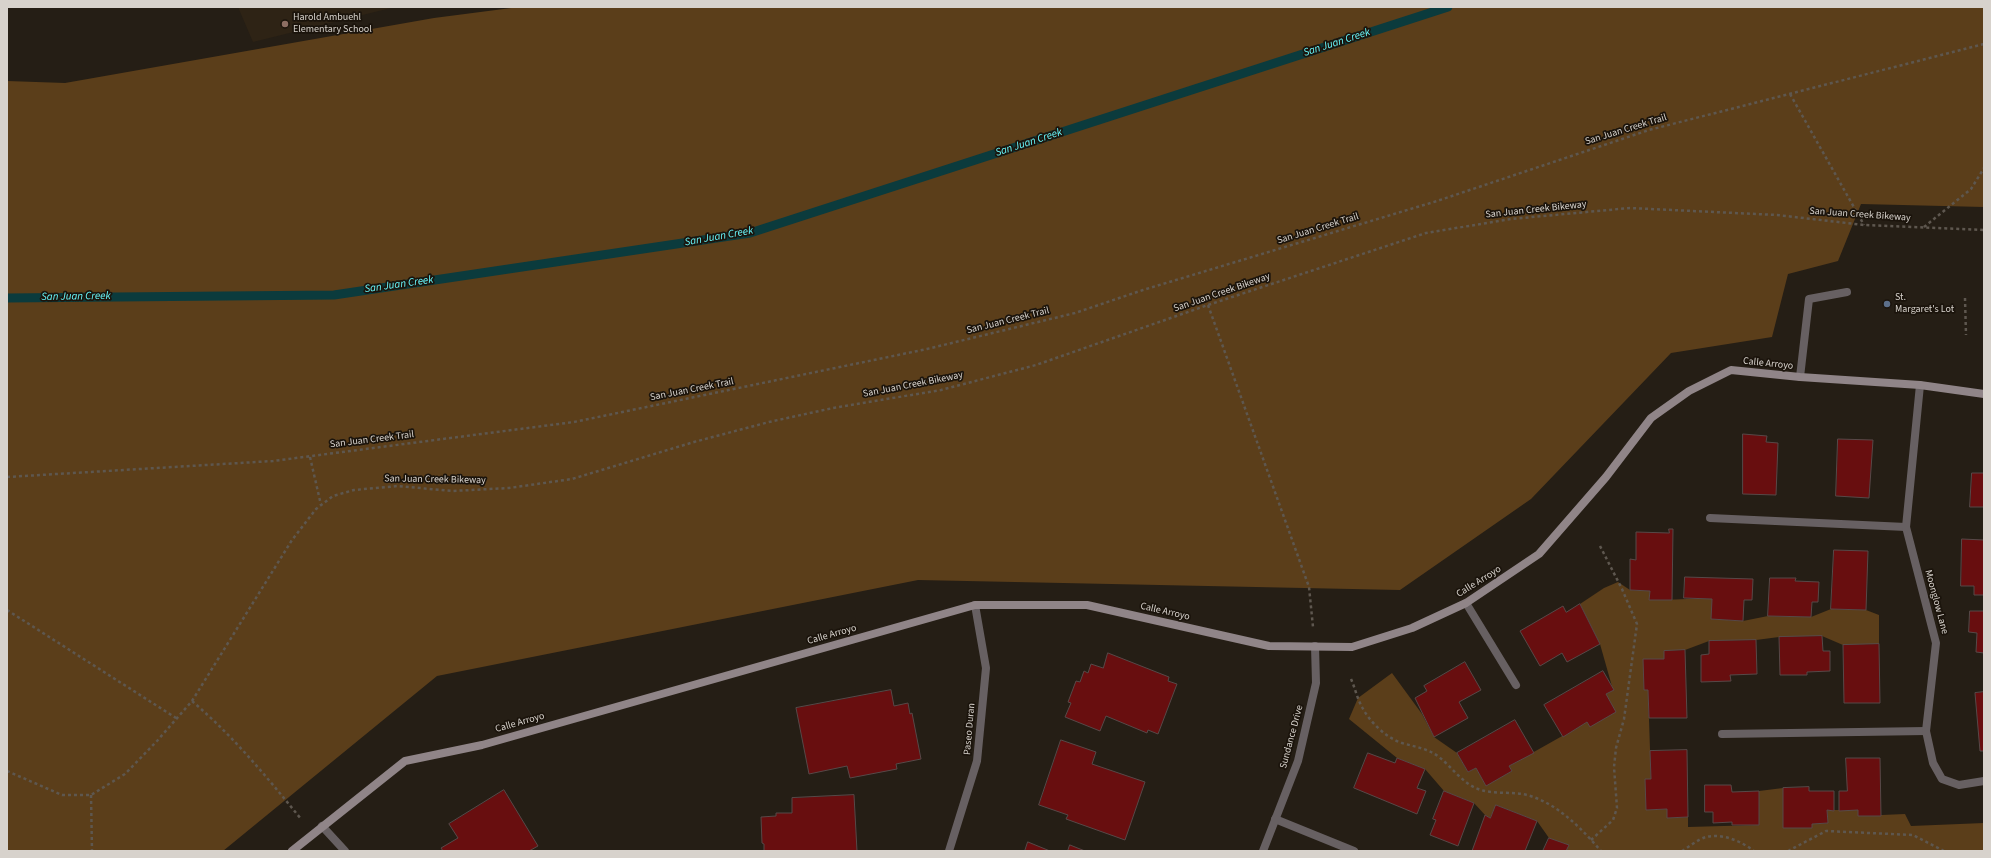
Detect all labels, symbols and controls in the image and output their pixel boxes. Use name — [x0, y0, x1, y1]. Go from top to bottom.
place label: Harold Ambuehl Elementary School — [293, 12, 372, 36]
marker: Harold Ambuehl Elementary School — [280, 19, 290, 29]
water label: San Juan Creek — [1302, 26, 1372, 60]
street label: San Juan Creek Trail — [1584, 112, 1668, 148]
water label: San Juan Creek — [994, 126, 1064, 160]
street label: San Juan Creek Bikeway — [1485, 199, 1587, 221]
street label: San Juan Creek Bikeway — [1809, 205, 1911, 225]
street label: San Juan Creek Trail — [1276, 211, 1360, 247]
water label: San Juan Creek — [684, 224, 754, 250]
street label: San Juan Creek Bikeway — [1172, 271, 1272, 315]
water label: San Juan Creek — [364, 274, 434, 296]
water label: San Juan Creek — [41, 290, 111, 304]
place label: St. Margaret's Lot — [1895, 292, 1954, 316]
marker: St. Margaret's Lot — [1882, 299, 1892, 309]
street label: San Juan Creek Trail — [965, 305, 1051, 337]
street label: Calle Arroyo — [1742, 355, 1794, 373]
street label: San Juan Creek Bikeway — [862, 369, 964, 401]
street label: San Juan Creek Trail — [649, 376, 735, 404]
street label: San Juan Creek Trail — [329, 429, 415, 451]
street label: San Juan Creek Bikeway — [384, 473, 486, 487]
street label: Calle Arroyo — [1454, 564, 1504, 600]
street label: Moonglow Lane — [1922, 569, 1950, 635]
street label: Calle Arroyo — [1139, 600, 1191, 624]
street label: Calle Arroyo — [806, 622, 858, 648]
street label: Paseo Duran — [962, 702, 978, 756]
street label: Sundance Drive — [1278, 704, 1306, 770]
street label: Calle Arroyo — [494, 710, 546, 736]

